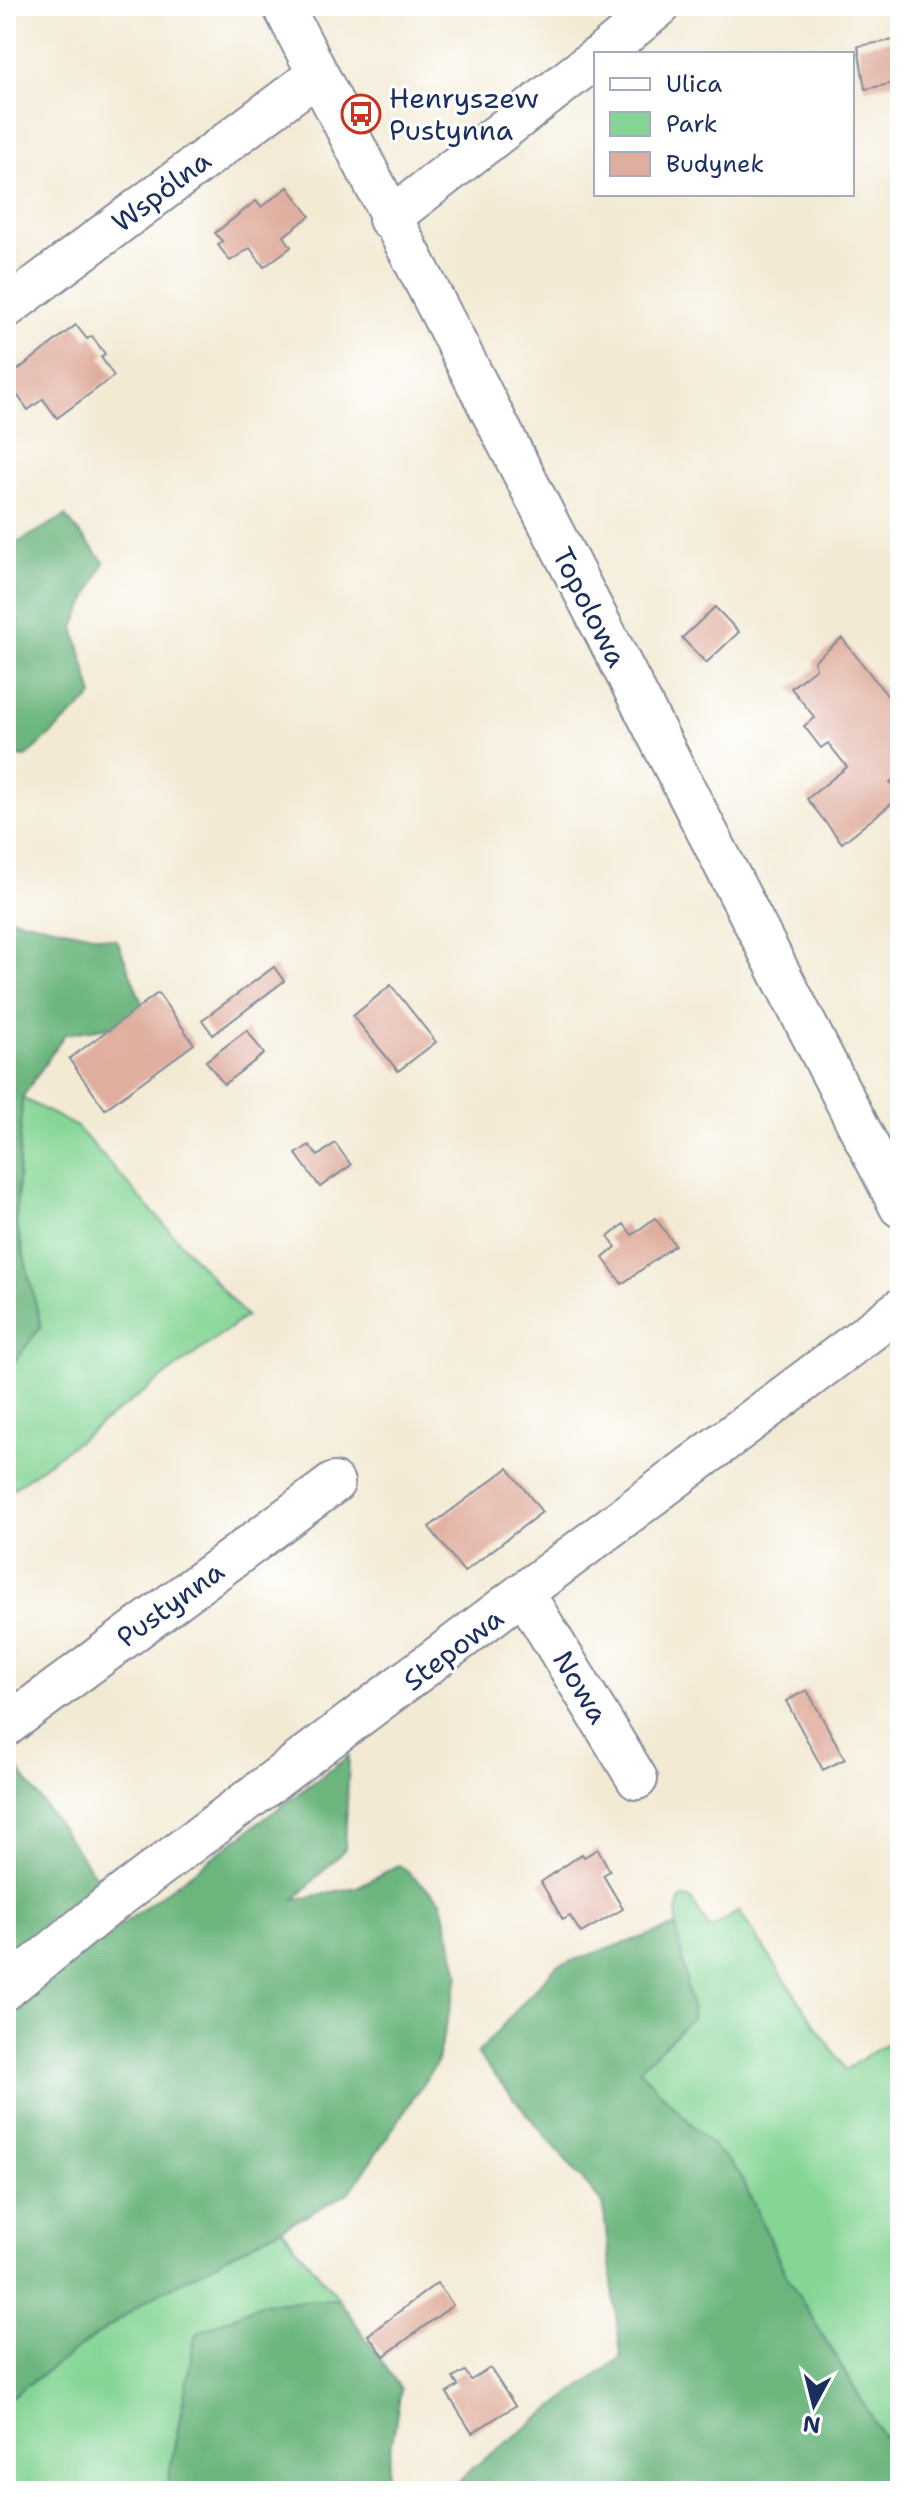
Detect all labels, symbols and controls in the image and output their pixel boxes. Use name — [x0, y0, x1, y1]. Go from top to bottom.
legend — [594, 52, 854, 196]
text: Ulica — [666, 68, 722, 100]
place label: Henryszew Pustynna — [389, 79, 539, 149]
bus stop icon: Henryszew Pustynna — [340, 93, 382, 135]
text: Park — [666, 108, 718, 140]
street label: Wspólna — [104, 141, 218, 241]
text: Budynek — [666, 148, 764, 180]
street label: Topolowa — [544, 541, 636, 673]
street label: Pustynna — [109, 1552, 231, 1656]
street label: Stepowa — [395, 1599, 511, 1699]
street label: Nowa — [544, 1643, 618, 1731]
north arrow — [774, 2365, 854, 2445]
text: N — [801, 2409, 822, 2440]

